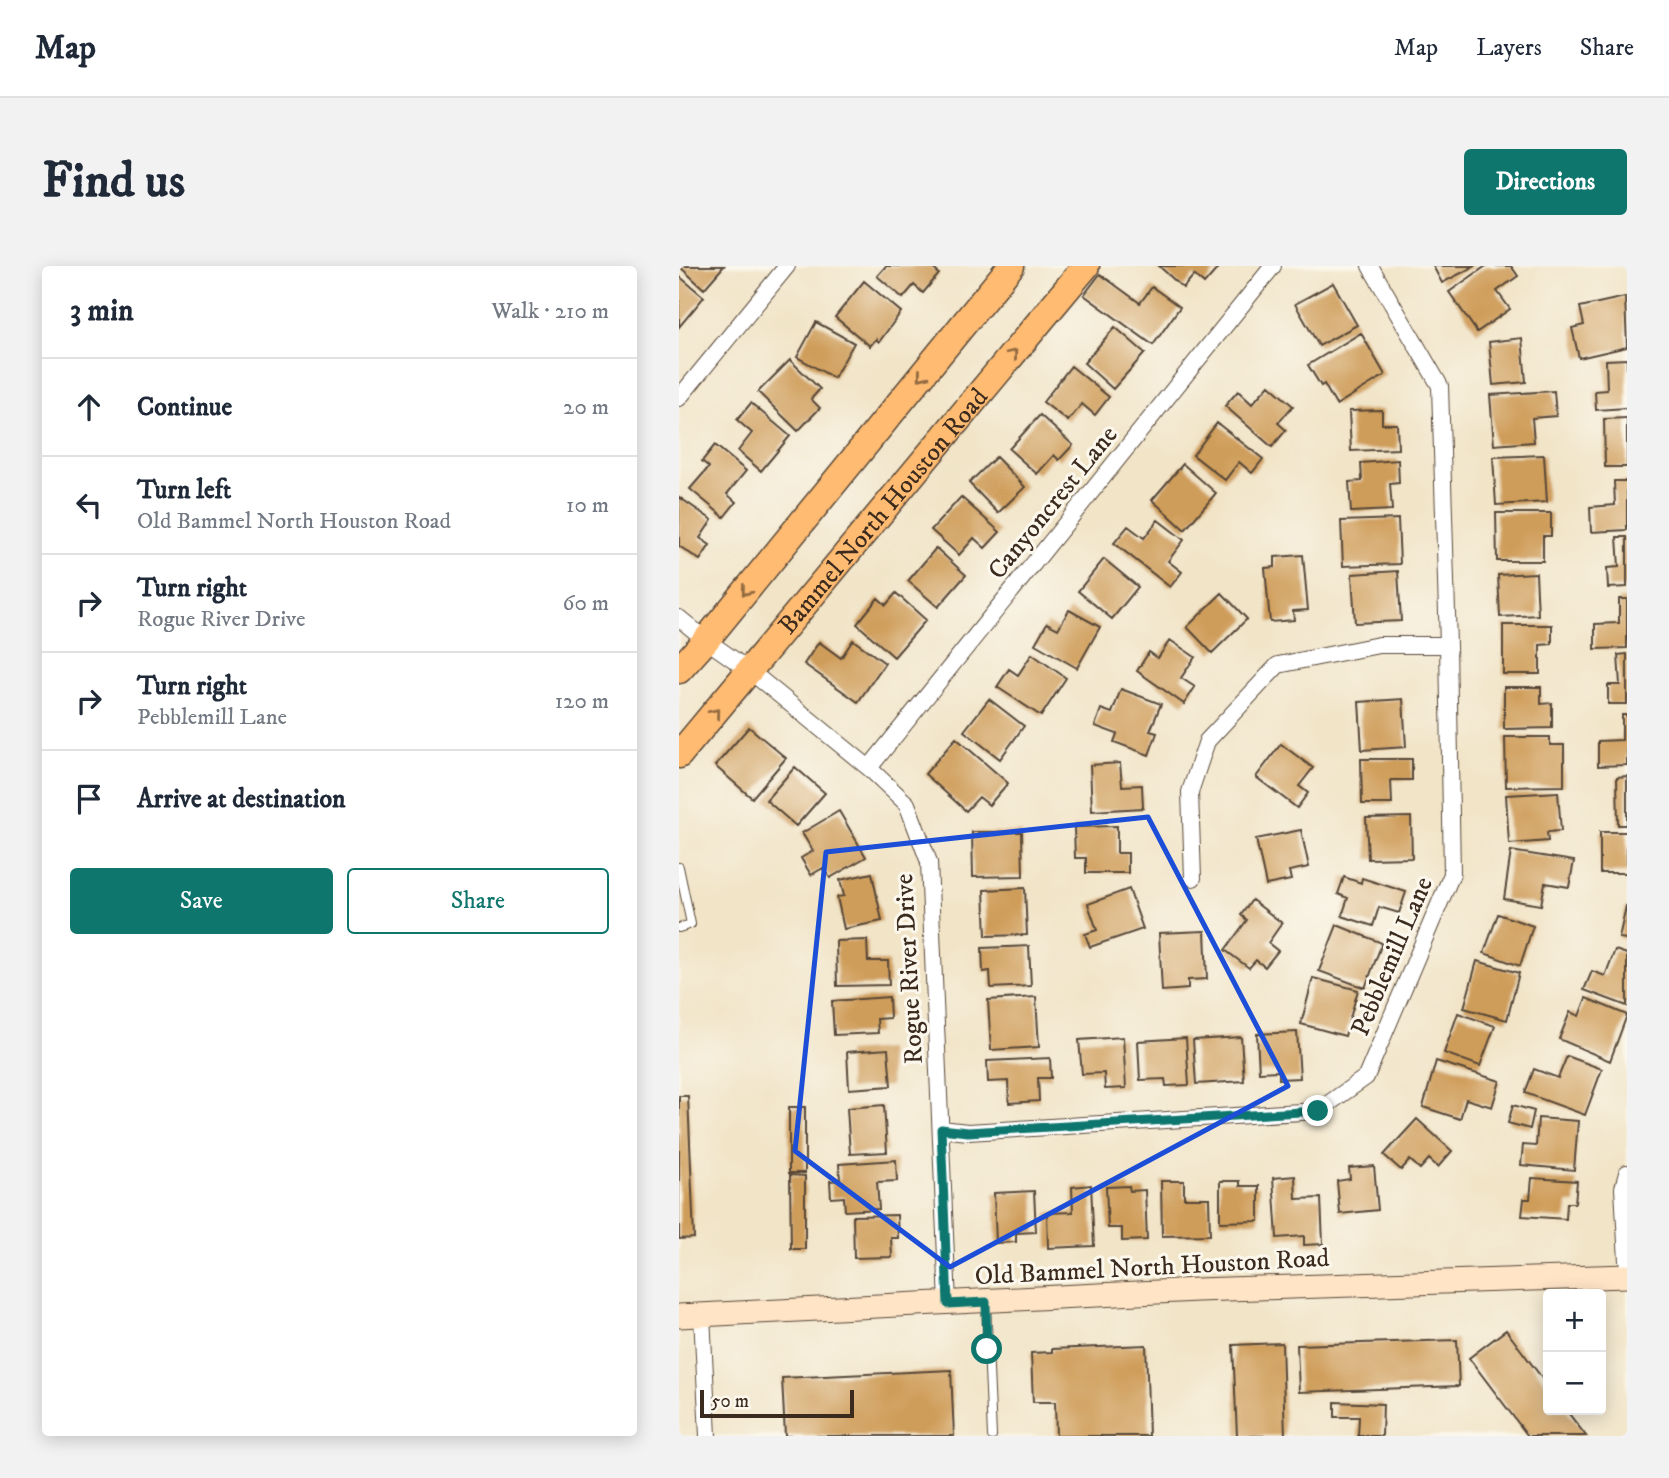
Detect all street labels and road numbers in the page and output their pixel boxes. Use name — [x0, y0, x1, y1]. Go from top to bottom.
street label: Bammel North Houston Road — [772, 382, 996, 641]
street label: Canyoncrest Lane — [981, 419, 1125, 587]
street label: Pebblemill Lane — [1344, 872, 1441, 1041]
street label: Rogue River Drive — [888, 873, 931, 1065]
street label: Old Bammel North Houston Road — [974, 1242, 1330, 1293]

